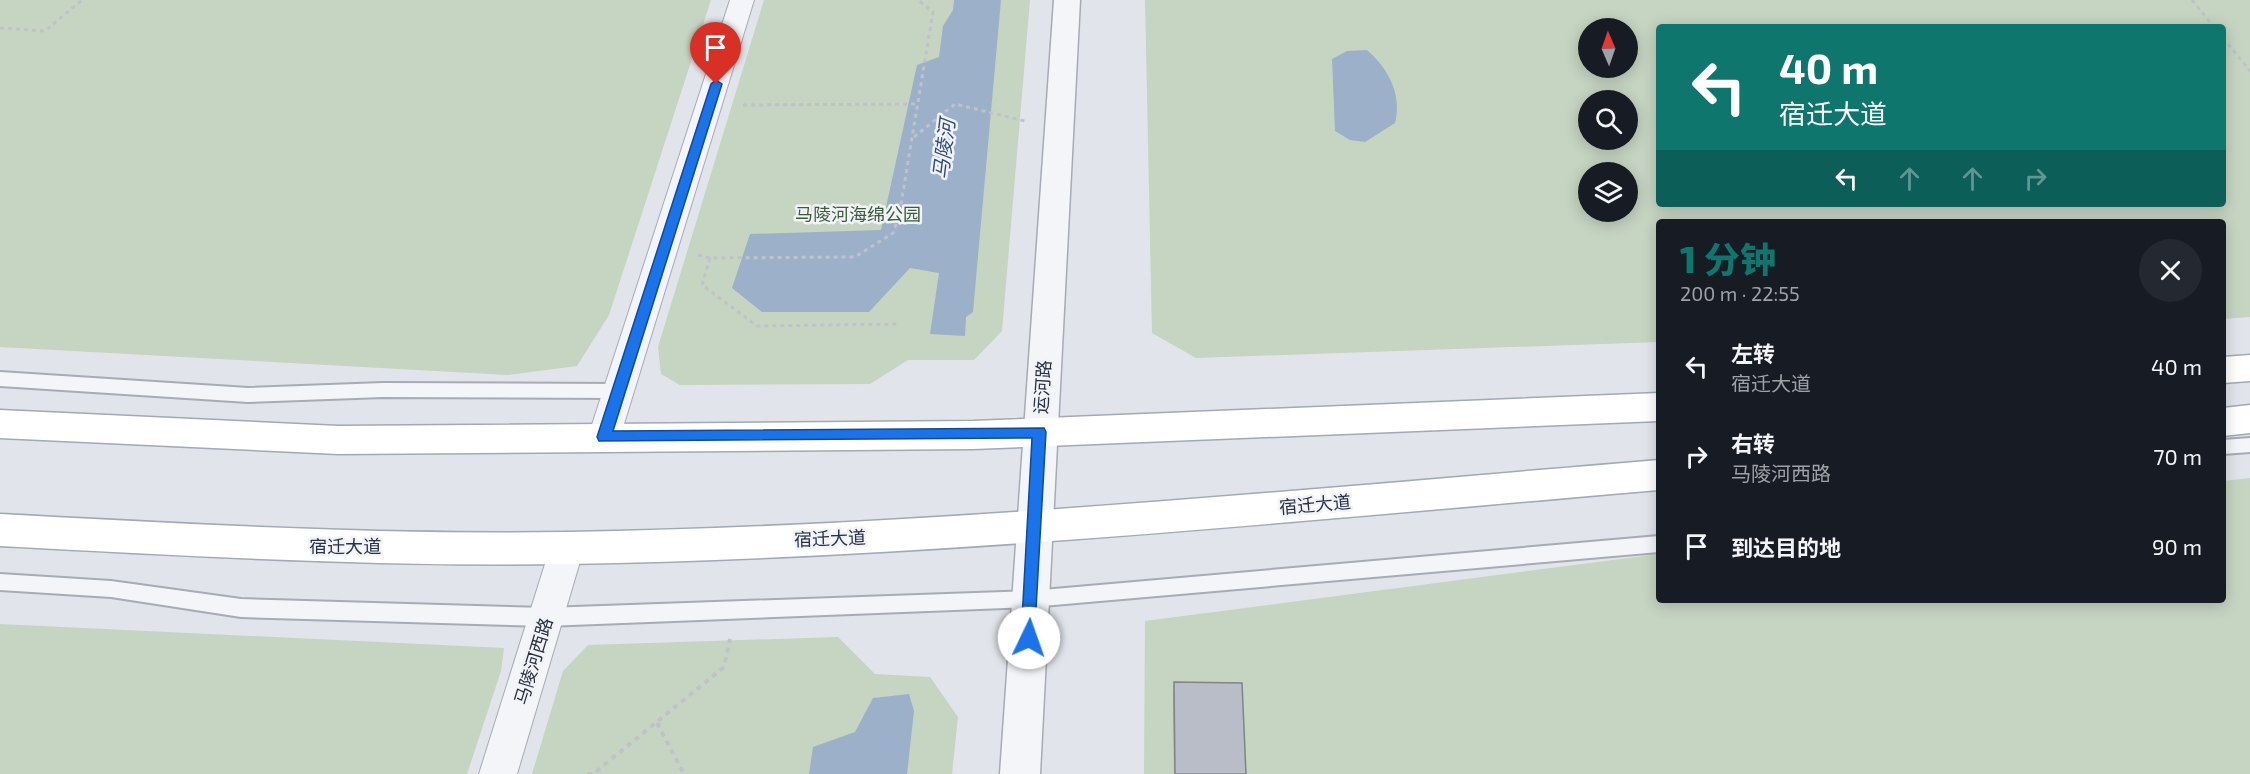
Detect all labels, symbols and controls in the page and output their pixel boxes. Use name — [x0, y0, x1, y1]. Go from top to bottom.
north arrow — [1578, 18, 1638, 78]
map controls — [1578, 18, 1638, 222]
pin — [690, 22, 741, 84]
icon: arrive — [699, 31, 732, 64]
text: 40 m — [1779, 42, 1878, 92]
icon: left — [1680, 48, 1758, 126]
button: search — [1578, 90, 1638, 150]
text: 宿迁大道 — [1779, 97, 1887, 129]
water label: 马陵河 — [927, 114, 959, 180]
button: layers — [1578, 162, 1638, 222]
icon: left — [1830, 162, 1863, 195]
icon: ahead — [1893, 162, 1926, 195]
icon: ahead — [1956, 162, 1989, 195]
icon: right — [2019, 162, 2052, 195]
park label: 马陵河海绵公园 — [795, 203, 921, 225]
text: 1 分钟 — [1680, 237, 1776, 280]
button: close — [2139, 239, 2202, 302]
text: 200 m · 22:55 — [1680, 281, 1800, 305]
text: 左转 — [1731, 340, 1775, 366]
icon: left — [1680, 350, 1713, 383]
text: 40 m — [2151, 353, 2202, 379]
street label: 运河路 — [1029, 359, 1055, 415]
text: 宿迁大道 — [1731, 371, 1811, 395]
text: 右转 — [1731, 430, 1775, 456]
icon: right — [1680, 440, 1713, 473]
text: 70 m — [2153, 443, 2202, 469]
text: 马陵河西路 — [1731, 461, 1831, 485]
street label: 宿迁大道 — [1278, 490, 1352, 518]
street label: 宿迁大道 — [794, 526, 866, 550]
icon: arrive — [1680, 530, 1713, 563]
text: 90 m — [2152, 533, 2202, 559]
text: 到达目的地 — [1731, 534, 1841, 560]
street label: 宿迁大道 — [309, 535, 381, 557]
position arrow — [997, 606, 1061, 670]
street label: 马陵河西路 — [509, 615, 557, 707]

